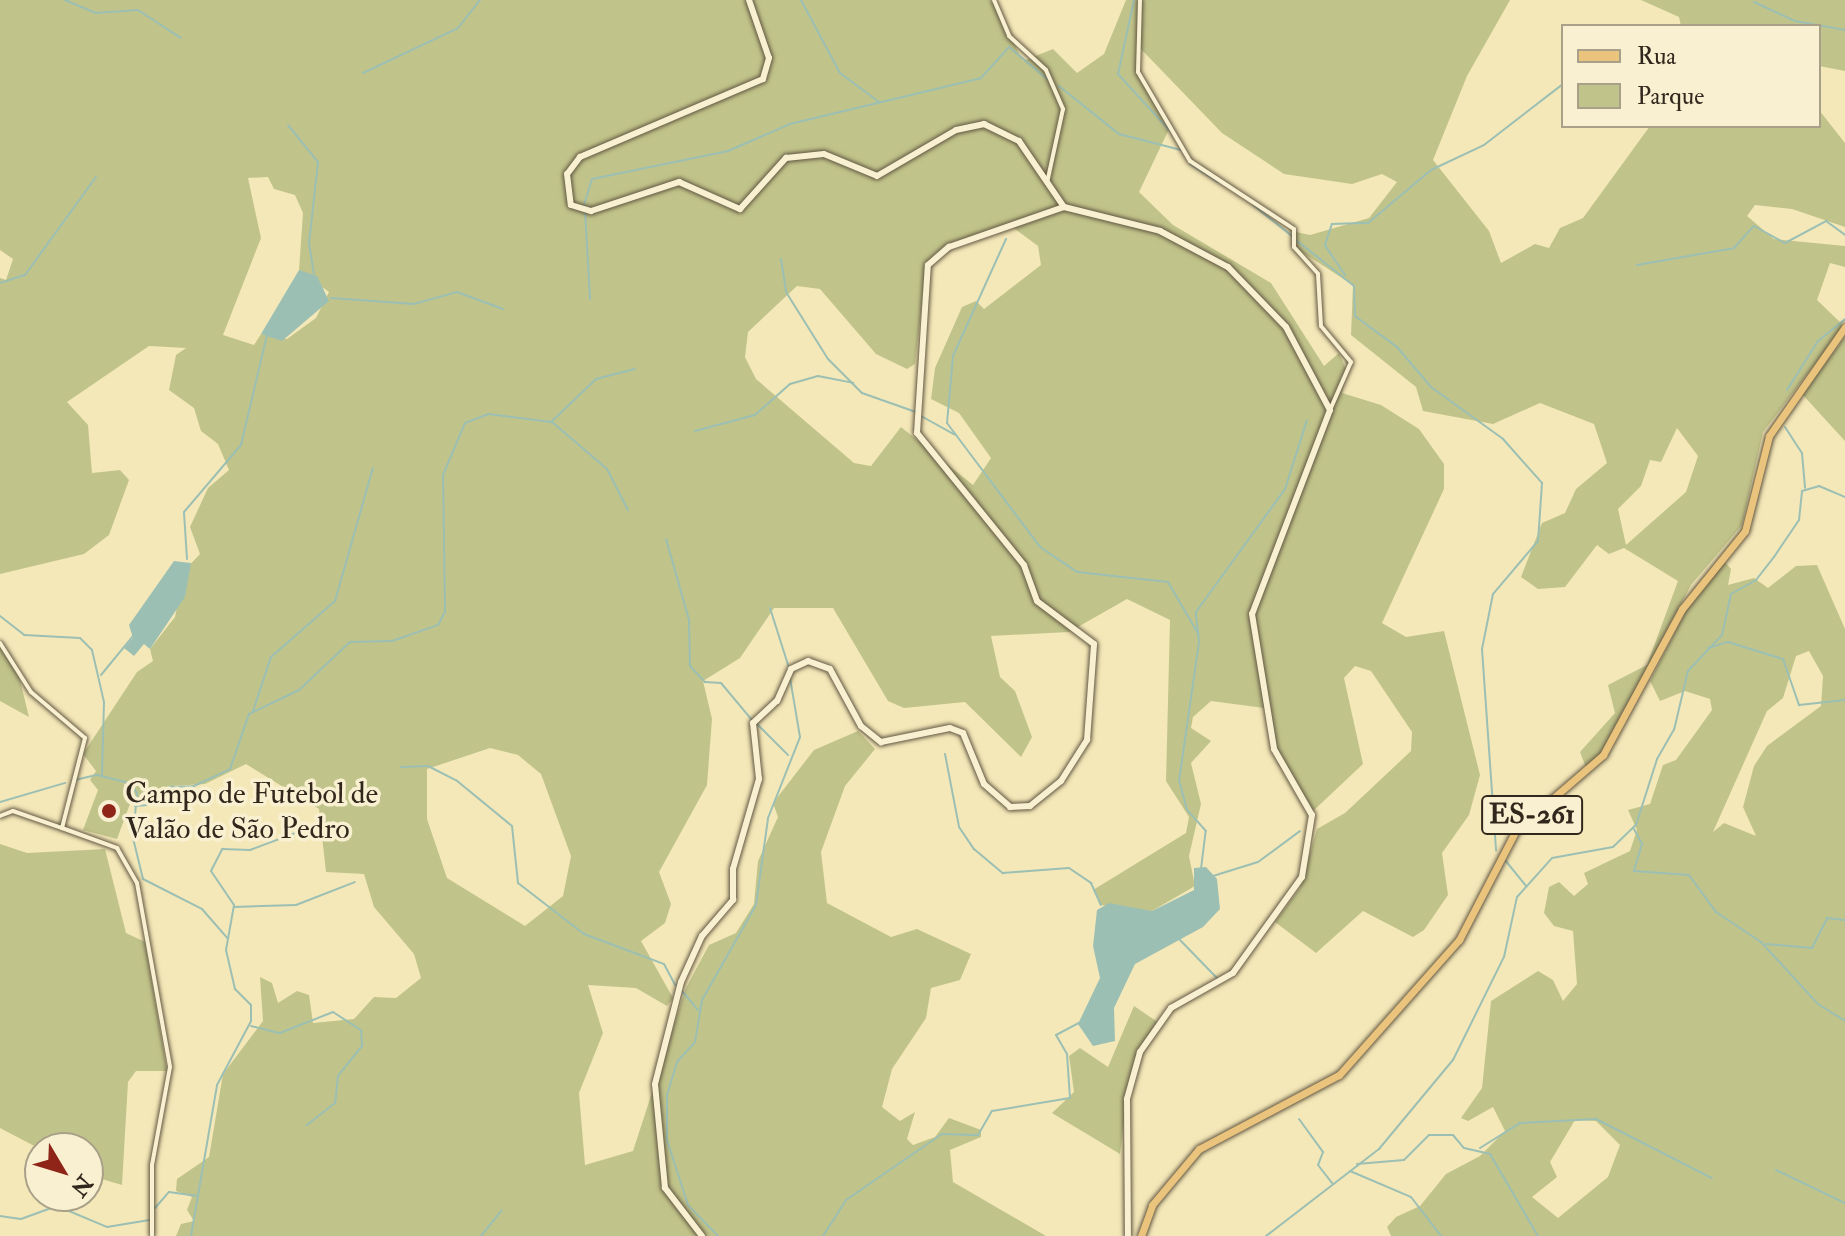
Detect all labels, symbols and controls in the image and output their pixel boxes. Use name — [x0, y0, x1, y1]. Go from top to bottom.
legend — [1561, 24, 1821, 128]
text: Rua — [1637, 41, 1676, 72]
text: Parque — [1637, 81, 1704, 112]
place label: Campo de Futebol de Valão de São Pedro — [125, 776, 378, 846]
road number: ES-261 — [1480, 791, 1584, 839]
marker: Campo de Futebol de Valão de São Pedro — [100, 802, 118, 820]
north arrow — [24, 1132, 104, 1212]
text: N — [64, 1169, 98, 1202]

